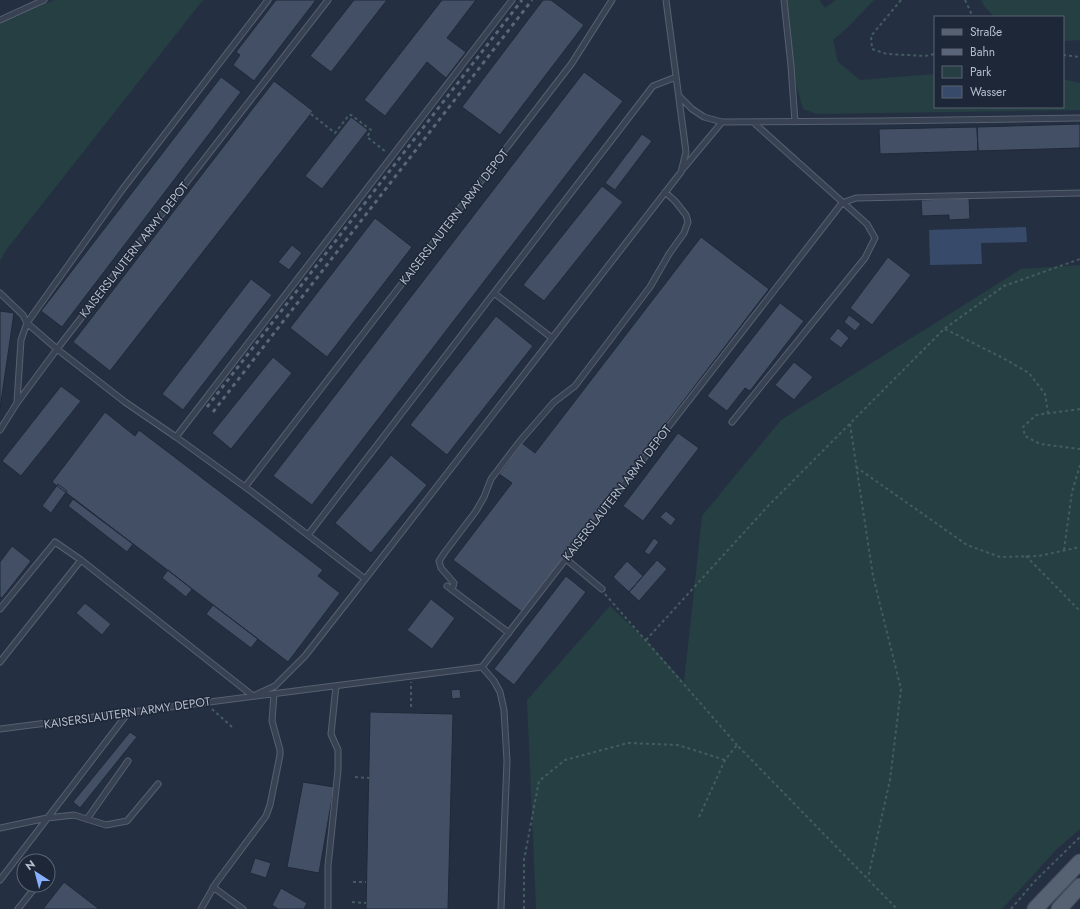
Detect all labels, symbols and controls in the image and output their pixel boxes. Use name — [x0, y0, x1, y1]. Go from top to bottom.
legend — [934, 16, 1064, 108]
text: Straße — [970, 23, 1002, 41]
text: Bahn — [970, 43, 995, 61]
text: Park — [970, 63, 992, 81]
text: Wasser — [970, 83, 1007, 101]
street label: KAISERSLAUTERN ARMY DEPOT — [395, 145, 513, 289]
street label: KAISERSLAUTERN ARMY DEPOT — [75, 178, 193, 322]
street label: KAISERSLAUTERN ARMY DEPOT — [558, 421, 676, 565]
street label: KAISERSLAUTERN ARMY DEPOT — [43, 692, 212, 734]
north arrow — [16, 853, 56, 893]
text: N — [22, 856, 38, 874]

